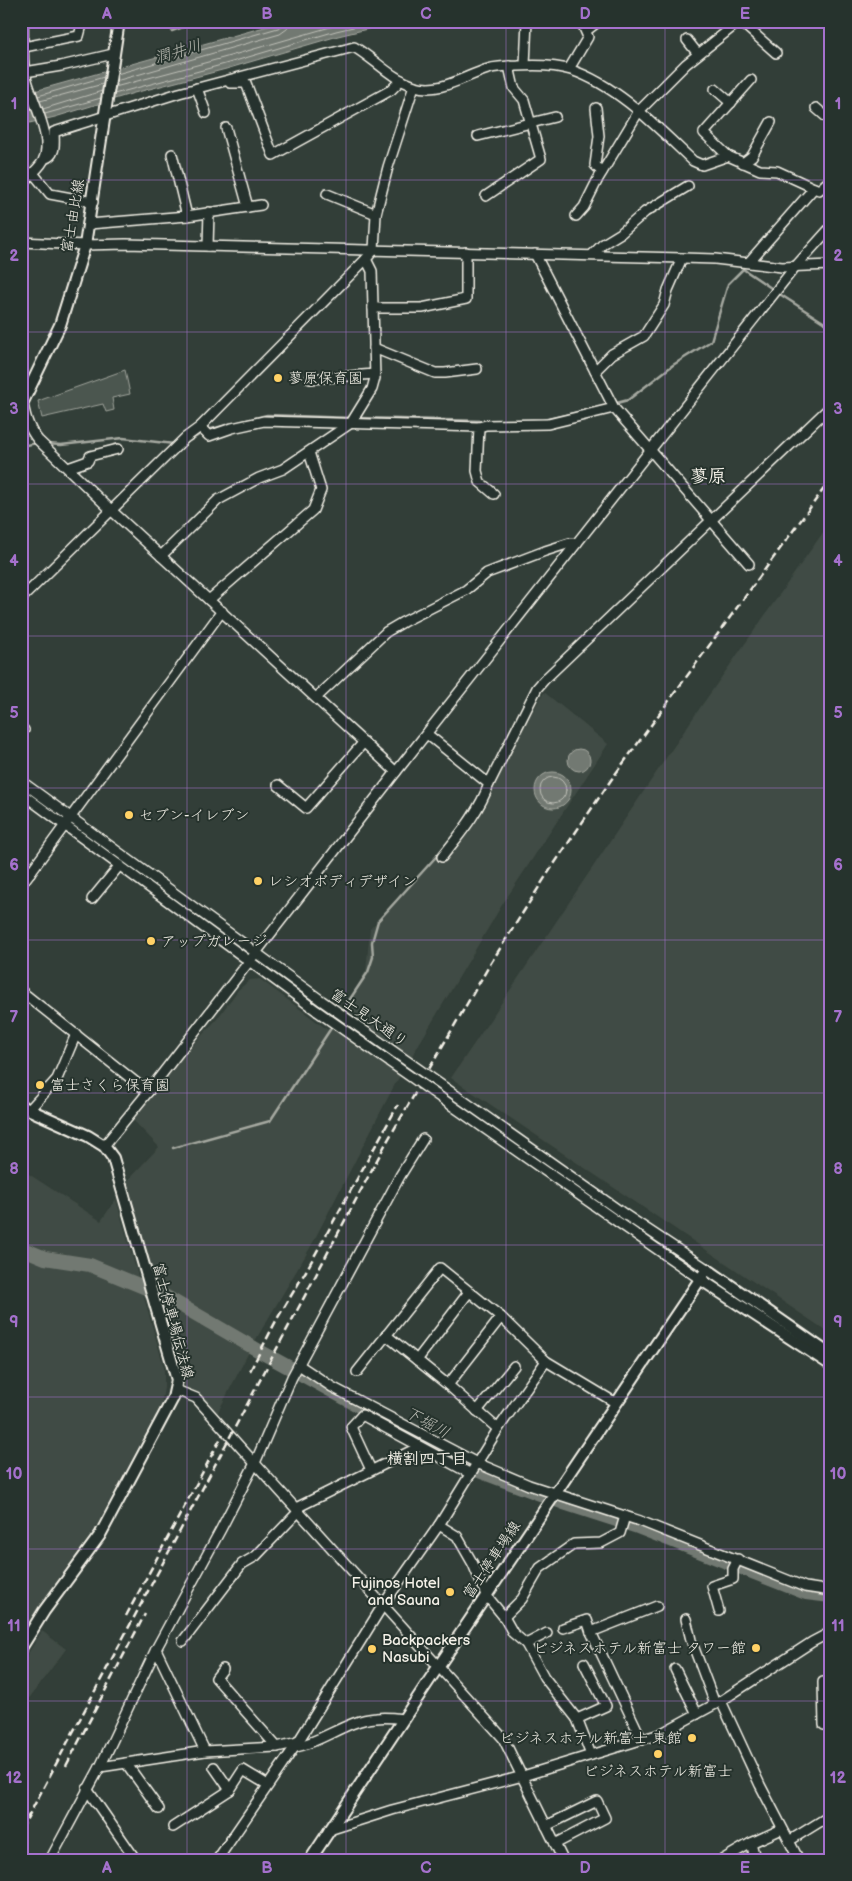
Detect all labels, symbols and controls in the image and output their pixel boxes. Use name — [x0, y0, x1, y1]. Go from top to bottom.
text: A — [101, 5, 112, 24]
text: B — [261, 5, 273, 24]
text: C — [420, 5, 432, 24]
text: D — [579, 5, 591, 24]
text: E — [740, 5, 750, 24]
water label: 潤井川 — [152, 36, 204, 68]
text: 1 — [11, 95, 17, 114]
text: 1 — [835, 95, 841, 114]
street label: 富士由比線 — [57, 177, 89, 255]
text: 2 — [9, 247, 19, 266]
text: 2 — [833, 247, 843, 266]
place label: 蓼原保育園 — [288, 369, 363, 388]
marker: 蓼原保育園 — [272, 372, 284, 384]
text: 3 — [9, 400, 19, 419]
text: 3 — [833, 400, 843, 419]
district label: 蓼原 — [690, 466, 726, 487]
text: 4 — [9, 552, 19, 571]
text: 4 — [833, 552, 843, 571]
text: 5 — [9, 704, 19, 723]
text: 5 — [833, 704, 843, 723]
place label: セブン-イレブン — [139, 806, 250, 825]
marker: セブン-イレブン — [123, 809, 135, 821]
text: 6 — [9, 856, 19, 875]
text: 6 — [833, 856, 843, 875]
place label: レシオボディデザイン — [268, 872, 417, 891]
marker: レシオボディデザイン — [252, 875, 264, 887]
place label: アップガレージ — [161, 932, 267, 951]
marker: アップガレージ — [145, 935, 157, 947]
street label: 富士見大通り — [327, 984, 411, 1052]
text: 7 — [10, 1008, 19, 1027]
text: 7 — [834, 1008, 843, 1027]
place label: 富士さくら保育園 — [50, 1076, 170, 1095]
marker: 富士さくら保育園 — [34, 1079, 46, 1091]
text: 8 — [9, 1160, 19, 1179]
text: 8 — [833, 1160, 843, 1179]
street label: 富士停車場伝法線 — [148, 1261, 198, 1381]
text: 9 — [9, 1313, 19, 1332]
text: 9 — [833, 1313, 843, 1332]
water label: 下堀川 — [401, 1403, 453, 1443]
district label: 横割四丁目 — [387, 1450, 467, 1469]
text: 10 — [6, 1465, 22, 1484]
text: 10 — [830, 1465, 846, 1484]
street label: 富士停車場線 — [459, 1517, 525, 1603]
place label: Fujinos Hotel and Sauna — [352, 1574, 440, 1610]
marker: Fujinos Hotel and Sauna — [444, 1586, 456, 1598]
text: 11 — [7, 1617, 21, 1636]
text: 11 — [831, 1617, 845, 1636]
place label: Backpackers Nasubi — [382, 1631, 471, 1667]
place label: ビジネスホテル新富士 タワー館 — [533, 1639, 746, 1658]
marker: ビジネスホテル新富士 タワー館 — [750, 1642, 762, 1654]
marker: Backpackers Nasubi — [366, 1643, 378, 1655]
place label: ビジネスホテル新富士 東館 — [499, 1729, 682, 1748]
marker: ビジネスホテル新富士 東館 — [686, 1732, 698, 1744]
marker: ビジネスホテル新富士 — [652, 1748, 664, 1760]
place label: ビジネスホテル新富士 — [584, 1762, 732, 1781]
text: 12 — [6, 1769, 23, 1788]
text: 12 — [830, 1769, 847, 1788]
text: A — [101, 1859, 112, 1878]
text: B — [261, 1859, 273, 1878]
text: C — [420, 1859, 432, 1878]
text: D — [579, 1859, 591, 1878]
text: E — [740, 1859, 750, 1878]

